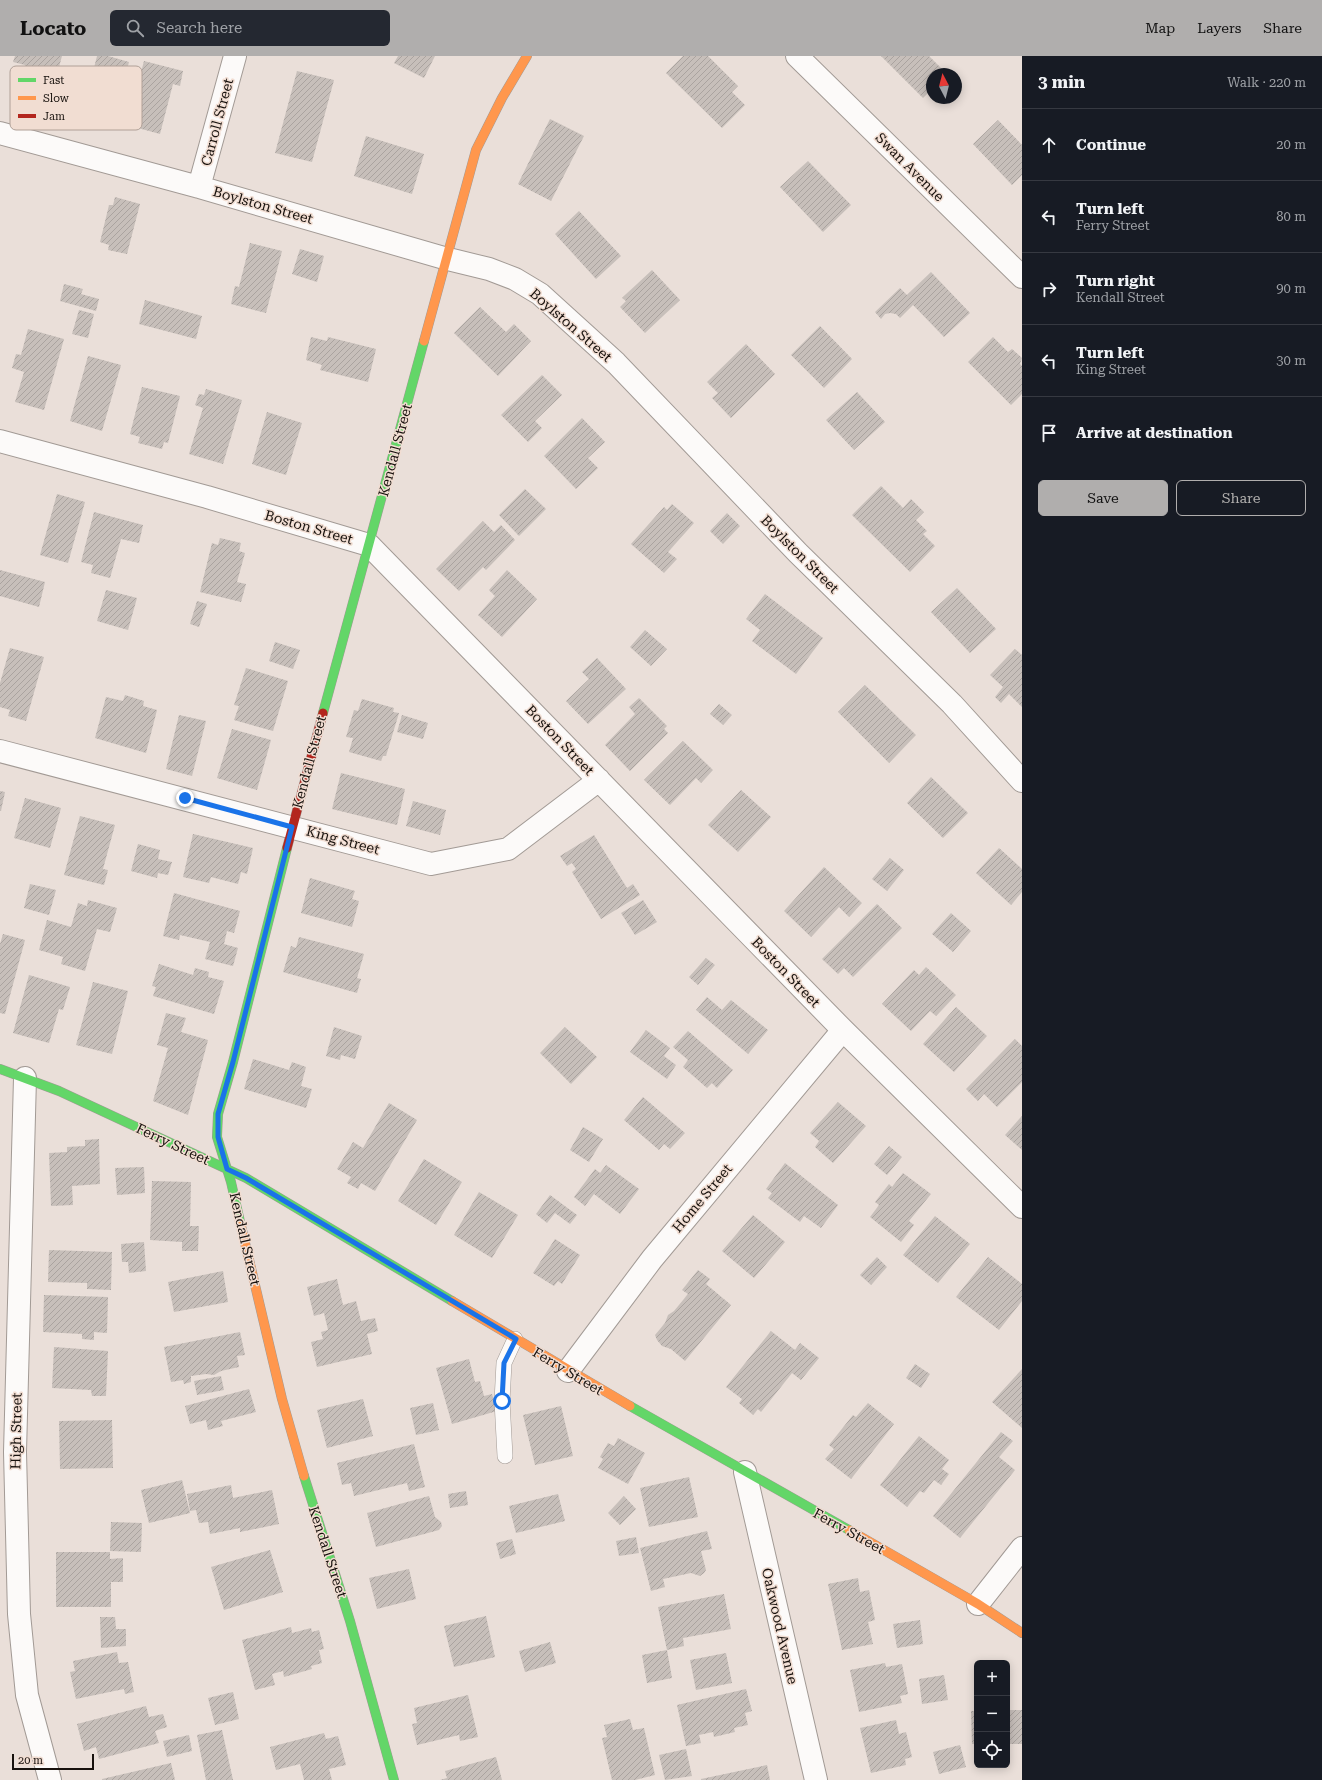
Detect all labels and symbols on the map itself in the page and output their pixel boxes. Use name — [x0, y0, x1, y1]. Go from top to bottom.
legend — [10, 66, 142, 130]
north arrow — [926, 68, 962, 104]
text: Fast — [43, 74, 64, 87]
street label: Carroll Street — [198, 76, 236, 168]
text: Slow — [43, 92, 70, 105]
text: Jam — [43, 110, 65, 123]
street label: Swan Avenue — [872, 129, 948, 205]
street label: Boylston Street — [211, 183, 315, 227]
street label: Boylston Street — [527, 285, 615, 365]
street label: Kendall Street — [375, 402, 415, 498]
street label: Boston Street — [263, 507, 355, 547]
street label: Boylston Street — [758, 512, 842, 596]
street label: Boston Street — [523, 702, 597, 778]
street label: Kendall Street — [289, 714, 329, 810]
route end — [176, 789, 194, 807]
street label: King Street — [305, 823, 381, 857]
street label: Boston Street — [749, 934, 823, 1010]
street label: Ferry Street — [134, 1120, 212, 1168]
street label: Home Street — [669, 1161, 735, 1235]
street label: Kendall Street — [226, 1191, 264, 1287]
street label: Ferry Street — [530, 1344, 606, 1398]
street label: High Street — [7, 1392, 25, 1470]
route start — [493, 1392, 511, 1410]
street label: Kendall Street — [306, 1504, 350, 1600]
street label: Ferry Street — [810, 1505, 888, 1557]
street label: Oakwood Avenue — [759, 1566, 801, 1686]
scale bar — [12, 1752, 94, 1771]

